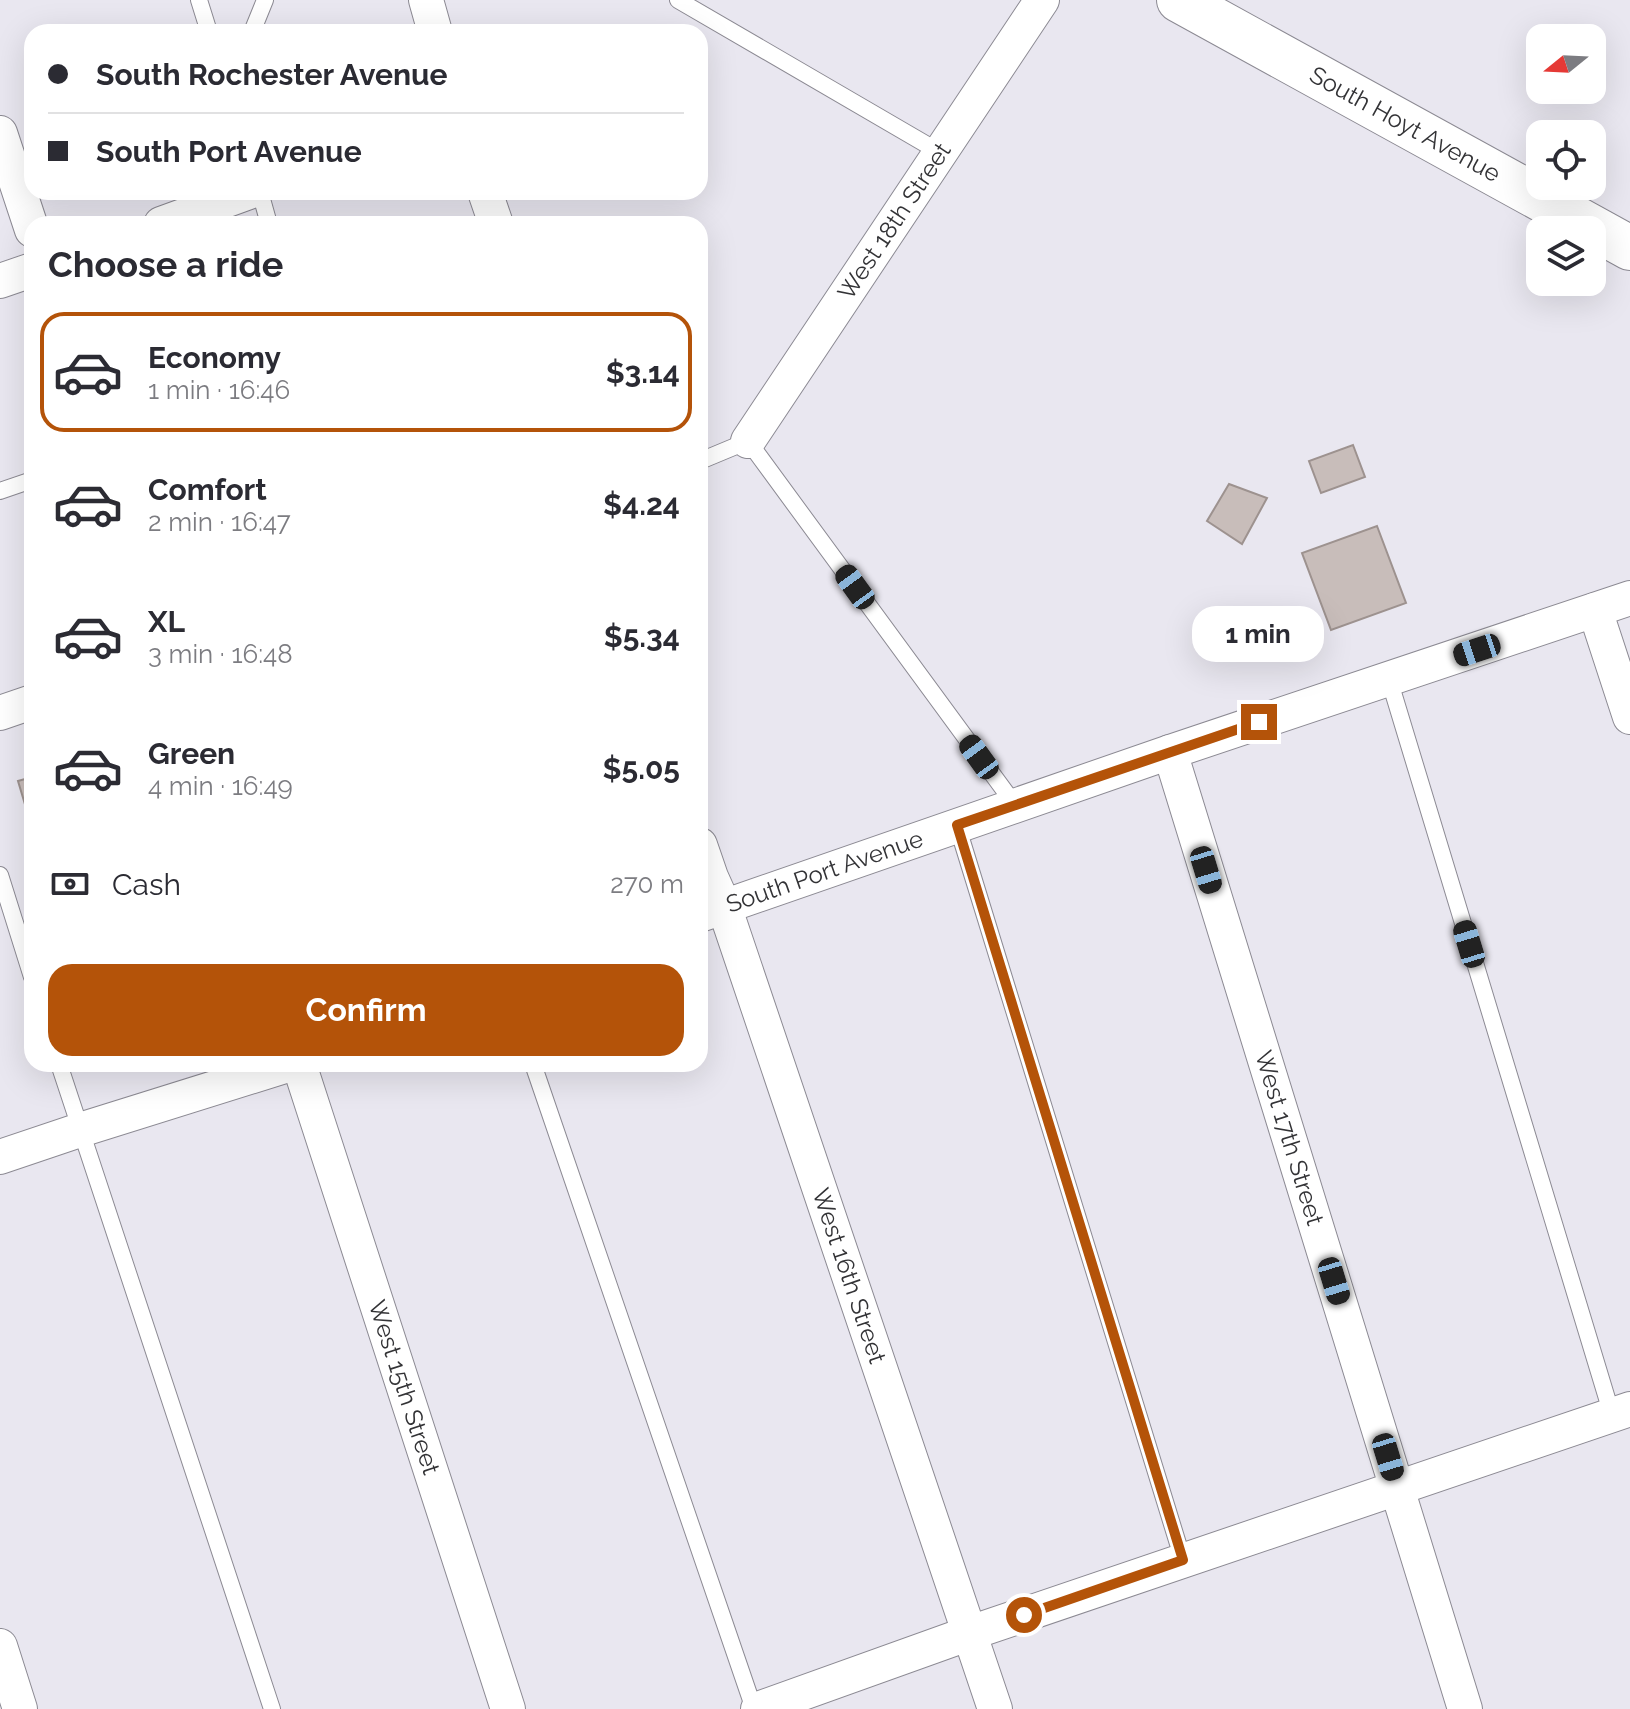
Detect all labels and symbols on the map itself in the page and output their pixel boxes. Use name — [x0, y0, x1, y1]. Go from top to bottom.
north arrow — [1526, 24, 1606, 104]
street label: South Hoyt Avenue — [1305, 60, 1506, 188]
street label: West 18th Street — [831, 137, 957, 305]
car — [831, 561, 879, 613]
callout: 1 min — [1193, 606, 1325, 662]
car — [1450, 631, 1504, 669]
route end — [1241, 704, 1277, 740]
car — [955, 731, 1003, 783]
street label: South Port Avenue — [722, 824, 927, 919]
car — [1188, 844, 1224, 896]
car — [1451, 918, 1487, 970]
street label: West 17th Street — [1249, 1047, 1330, 1229]
street label: West 16th Street — [806, 1184, 892, 1367]
car — [1316, 1255, 1352, 1307]
street label: West 15th Street — [363, 1296, 446, 1478]
car — [1370, 1431, 1406, 1483]
route start — [1006, 1597, 1042, 1633]

